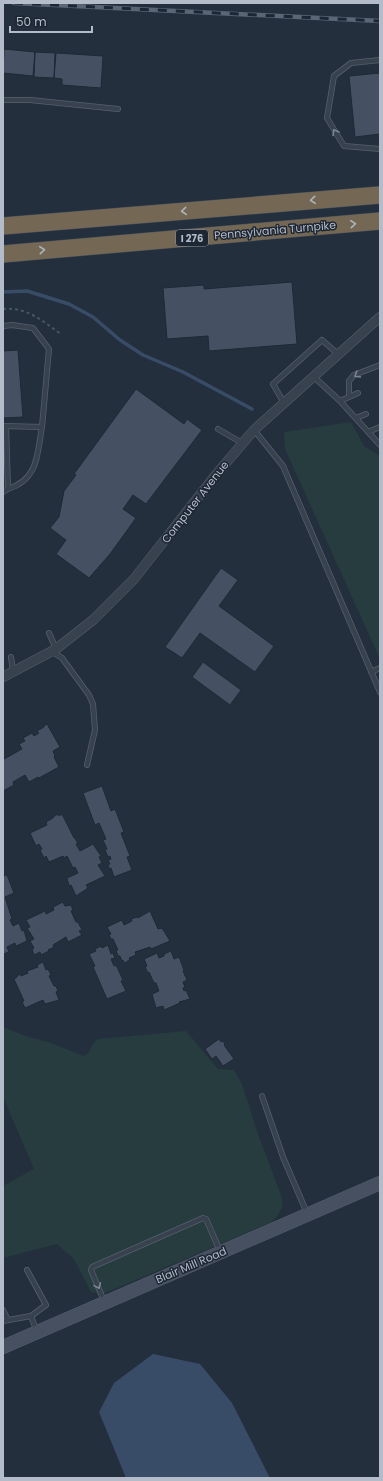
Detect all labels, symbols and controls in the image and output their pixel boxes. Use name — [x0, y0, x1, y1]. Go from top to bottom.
scale bar — [10, 8, 92, 34]
text: 50 m — [16, 13, 47, 30]
one-way arrow — [333, 129, 340, 136]
one-way arrow — [310, 196, 316, 205]
one-way arrow — [181, 206, 187, 215]
street label: Pennsylvania Turnpike — [213, 217, 337, 243]
one-way arrow — [350, 219, 356, 228]
road number: I 276 — [176, 230, 208, 246]
one-way arrow — [39, 246, 45, 255]
one-way arrow — [354, 371, 361, 378]
street label: Computer Avenue — [158, 457, 232, 547]
street label: Blair Mill Road — [153, 1243, 229, 1287]
one-way arrow — [93, 1282, 101, 1290]

